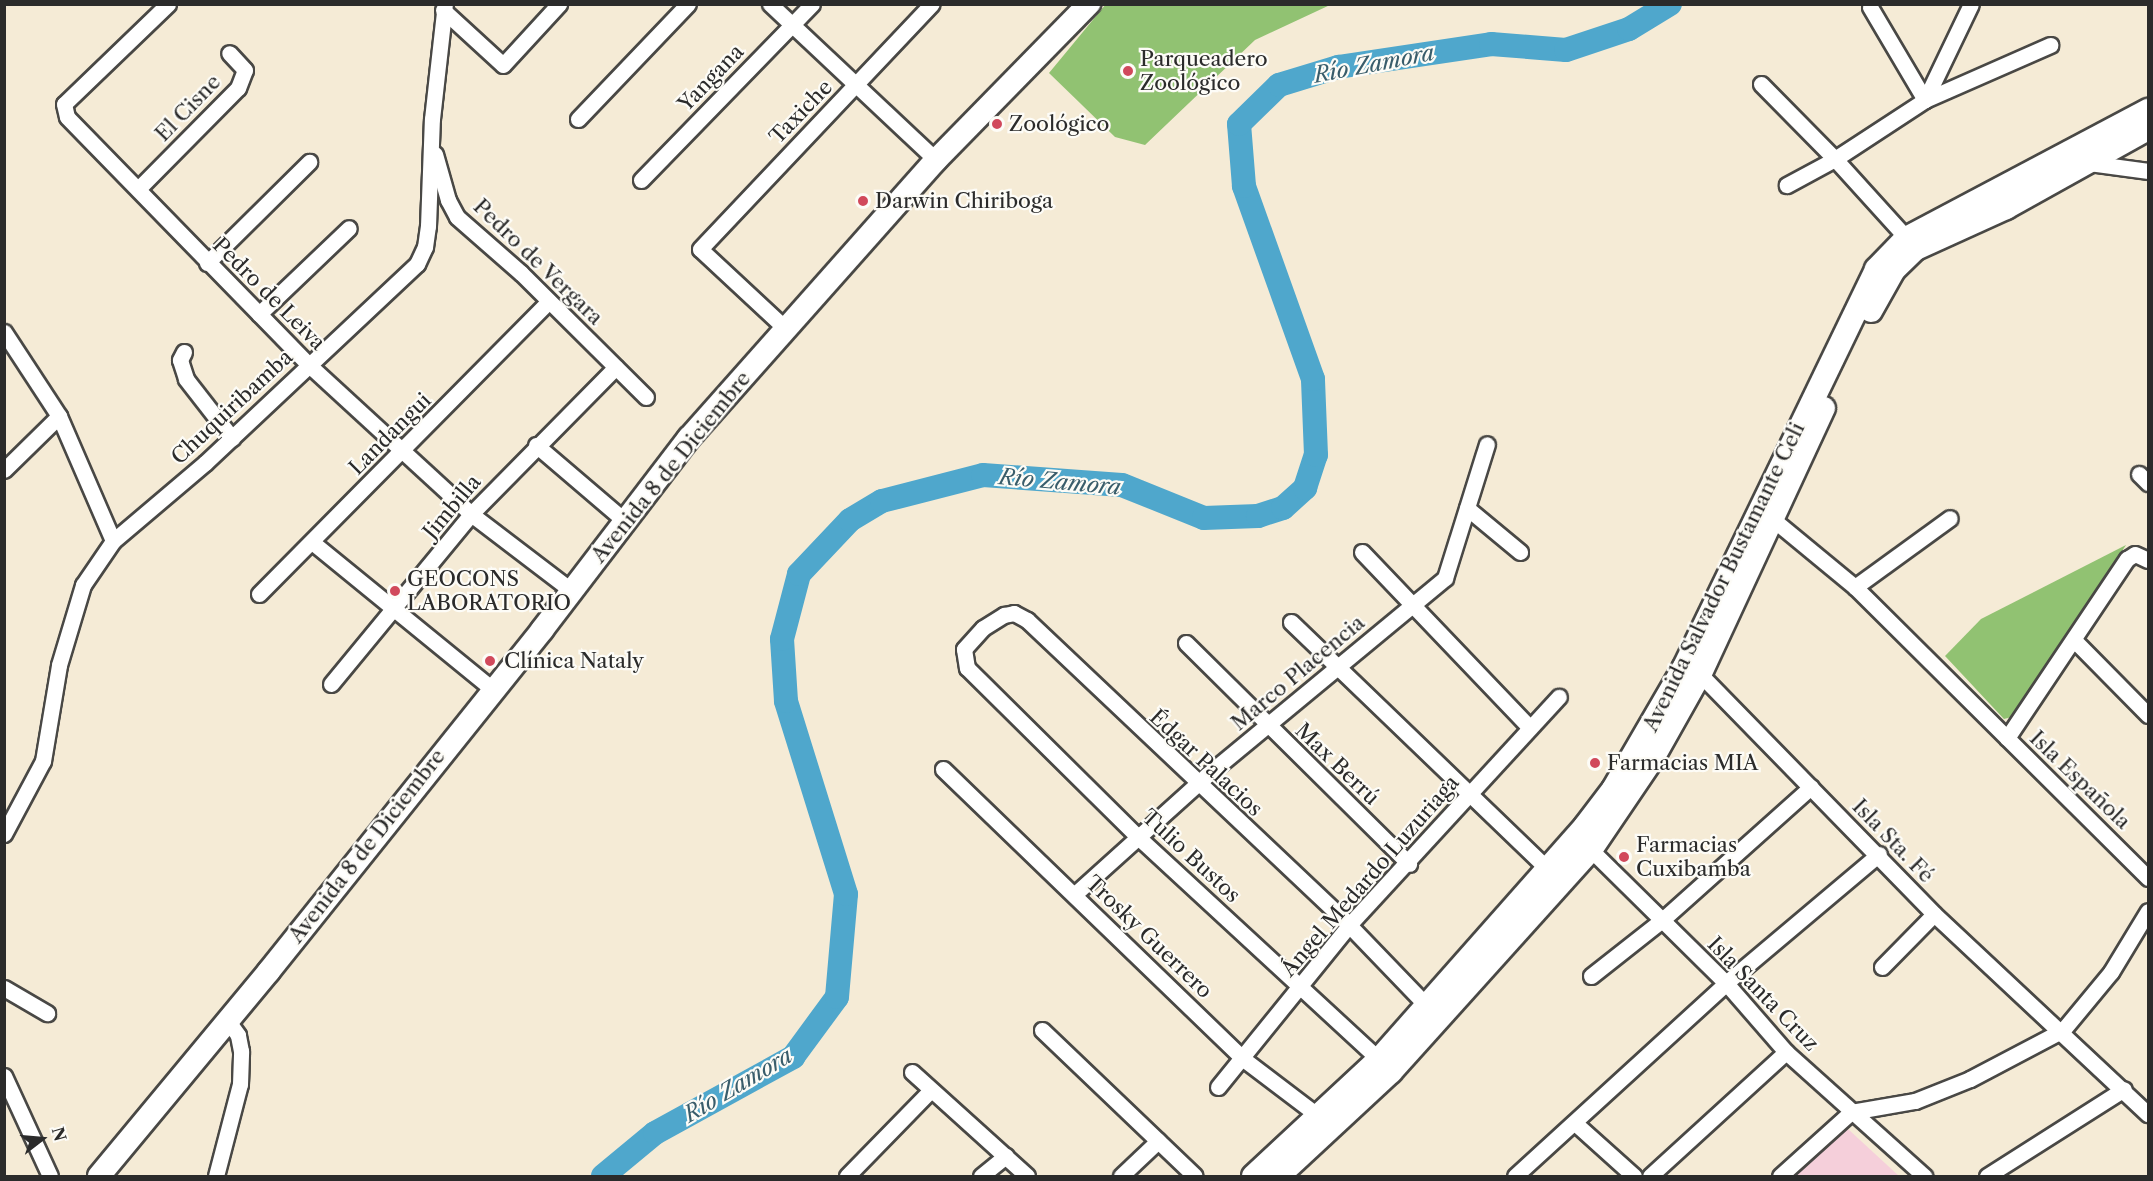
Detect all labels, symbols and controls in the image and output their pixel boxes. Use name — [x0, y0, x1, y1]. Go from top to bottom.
street label: Yangana — [673, 39, 749, 117]
water label: Río Zamora — [1312, 39, 1436, 89]
place label: Parqueadero Zoológico — [1140, 46, 1268, 96]
marker: Parqueadero Zoológico — [1121, 64, 1135, 78]
street label: El Cisne — [150, 69, 226, 147]
street label: Taxiche — [764, 75, 838, 149]
place label: Zoológico — [1009, 111, 1109, 137]
marker: Zoológico — [990, 117, 1004, 131]
place label: Darwin Chiriboga — [875, 188, 1053, 214]
street label: Pedro de Vergara — [468, 194, 608, 330]
marker: Darwin Chiriboga — [856, 194, 870, 208]
street label: Pedro de Leiva — [208, 233, 330, 355]
street label: Chuquiribamba — [166, 344, 298, 470]
street label: Avenida 8 de Diciembre — [586, 366, 756, 568]
street label: Landangui — [344, 388, 436, 480]
street label: Avenida Salvador Bustamante Celi — [1638, 418, 1810, 736]
water label: Río Zamora — [998, 464, 1122, 500]
street label: Jimbilla — [418, 470, 486, 544]
place label: GEOCONS LABORATORIO — [407, 566, 571, 616]
marker: GEOCONS LABORATORIO — [388, 584, 402, 598]
street label: Marco Placencia — [1226, 610, 1370, 736]
place label: Clínica Nataly — [504, 648, 644, 674]
marker: Clínica Nataly — [481, 652, 499, 670]
street label: Édgar Palacios — [1144, 704, 1268, 822]
street label: Max Berrú — [1290, 718, 1384, 810]
street label: Isla Española — [2024, 726, 2136, 834]
street label: Avenida 8 de Diciembre — [283, 744, 451, 948]
place label: Farmacias MIA — [1607, 750, 1758, 776]
marker: Farmacias MIA — [1588, 756, 1602, 770]
street label: Ángel Medardo Luzuriaga — [1276, 770, 1464, 982]
street label: Isla Sta. Fé — [1847, 794, 1939, 888]
street label: Tulio Bustos — [1137, 804, 1245, 908]
place label: Farmacias Cuxibamba — [1636, 832, 1751, 882]
marker: Farmacias Cuxibamba — [1617, 850, 1631, 864]
street label: Trosky Guerrero — [1080, 870, 1218, 1004]
street label: Isla Santa Cruz — [1702, 932, 1824, 1056]
water label: Río Zamora — [679, 1042, 797, 1128]
north arrow — [12, 1109, 72, 1169]
text: N — [48, 1125, 71, 1143]

